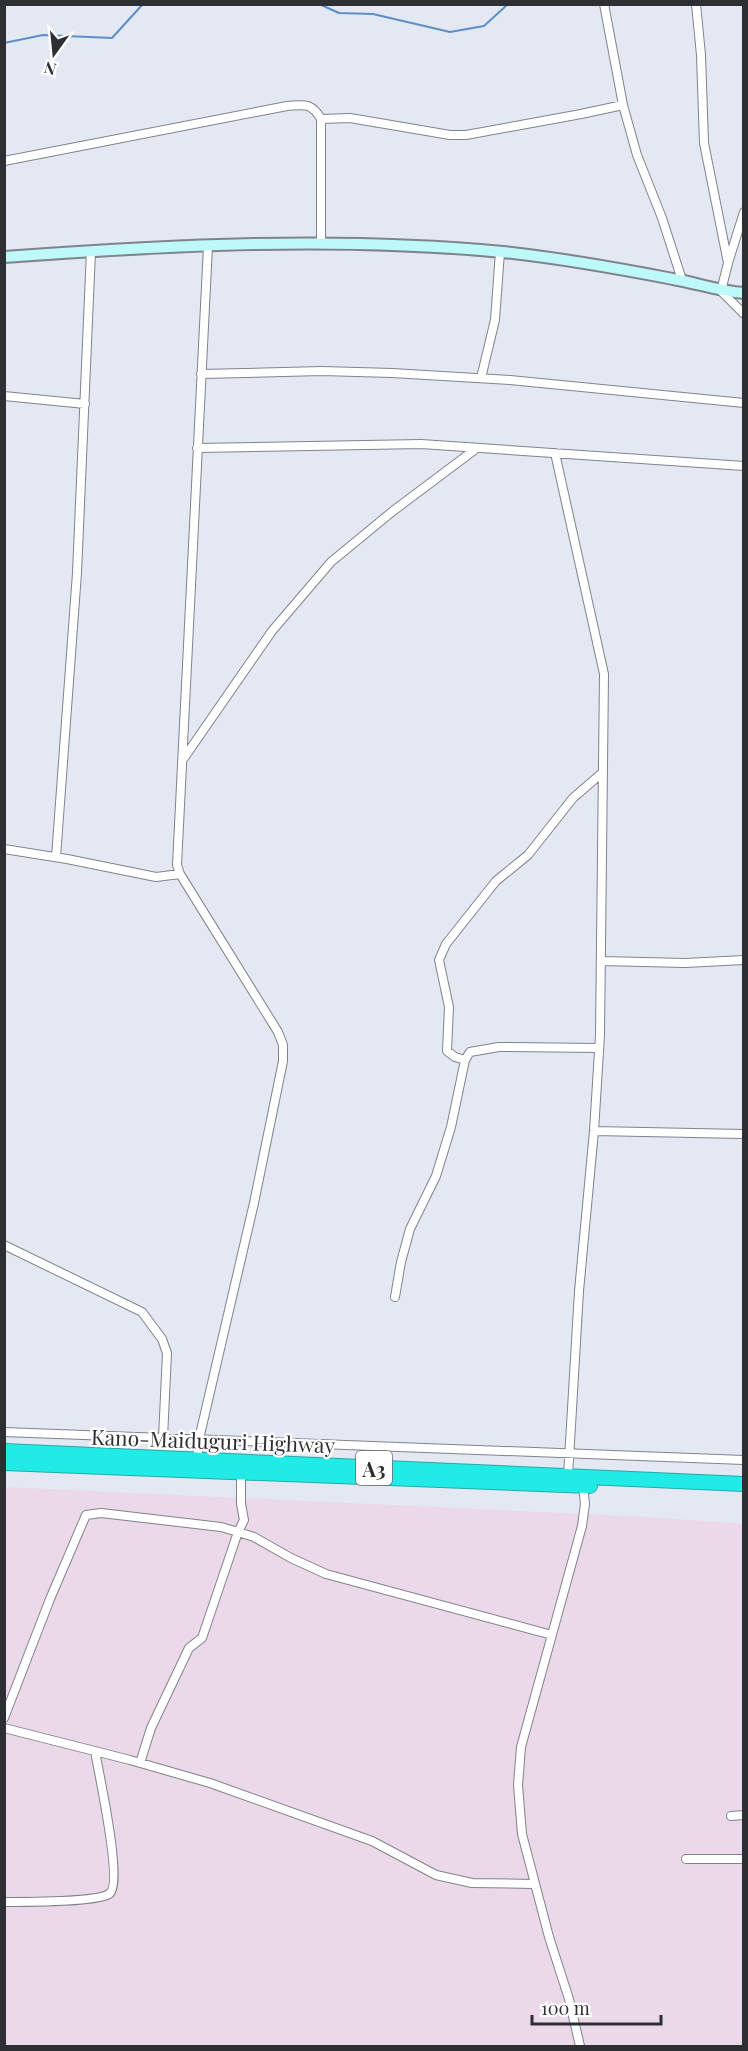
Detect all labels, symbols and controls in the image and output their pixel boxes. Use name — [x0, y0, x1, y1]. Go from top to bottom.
north arrow — [24, 24, 84, 84]
text: N — [41, 57, 58, 81]
street label: Kano-Maiduguri Highway — [90, 1422, 336, 1458]
road number: A3 — [356, 1451, 392, 1485]
scale bar — [532, 1988, 661, 2026]
text: 100 m — [541, 1996, 590, 2020]

